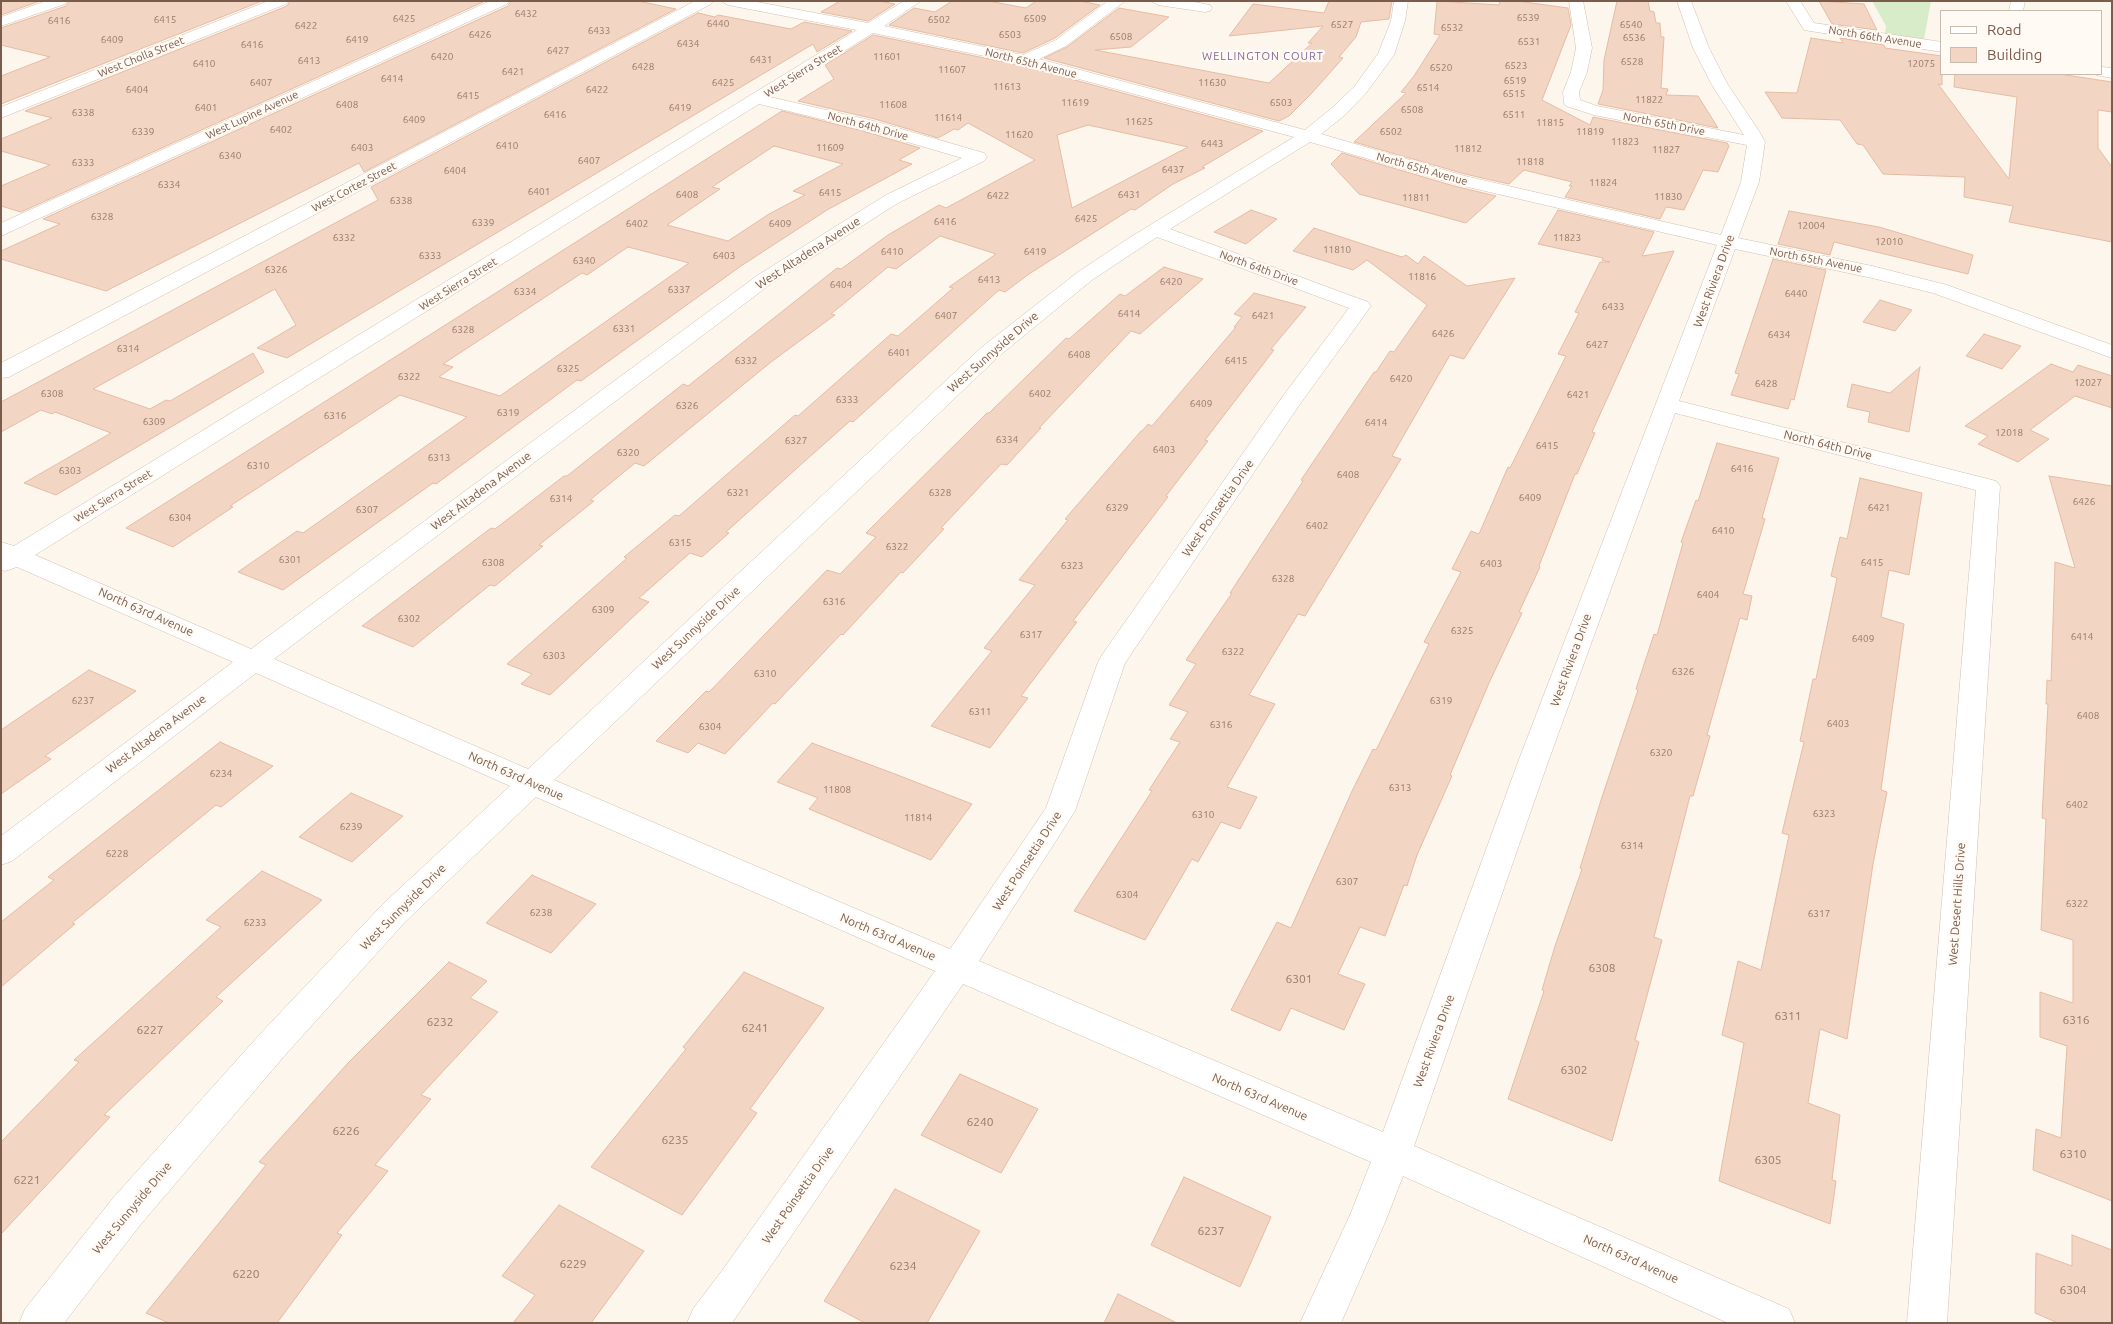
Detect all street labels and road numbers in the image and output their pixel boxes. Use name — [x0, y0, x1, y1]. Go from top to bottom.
street label: North 66th Avenue — [1827, 23, 1923, 51]
street label: West Cholla Street — [96, 34, 186, 80]
street label: West Sierra Street — [762, 42, 844, 100]
street label: North 65th Avenue — [984, 45, 1078, 81]
street label: West Lupine Avenue — [204, 88, 300, 142]
street label: North 64th Drive — [826, 109, 910, 143]
street label: North 65th Drive — [1622, 110, 1706, 138]
street label: North 65th Avenue — [1375, 150, 1469, 188]
street label: West Cortez Street — [310, 159, 398, 215]
street label: West Altadena Avenue — [753, 214, 863, 292]
street label: West Riviera Drive — [1691, 233, 1737, 329]
street label: North 65th Avenue — [1769, 245, 1863, 275]
street label: North 64th Drive — [1218, 248, 1300, 288]
street label: West Sierra Street — [417, 255, 499, 313]
street label: West Sunnyside Drive — [945, 309, 1041, 395]
street label: North 64th Drive — [1782, 427, 1874, 463]
street label: West Altadena Avenue — [428, 449, 534, 533]
street label: West Poinsettia Drive — [1179, 457, 1257, 559]
street label: West Sierra Street — [72, 467, 154, 525]
street label: West Sunnyside Drive — [649, 583, 743, 673]
street label: North 63rd Avenue — [96, 585, 196, 639]
street label: West Riviera Drive — [1548, 612, 1594, 708]
street label: West Altadena Avenue — [103, 692, 209, 776]
street label: North 63rd Avenue — [466, 749, 566, 803]
street label: West Poinsettia Drive — [990, 809, 1064, 913]
street label: West Desert Hills Drive — [1946, 842, 1968, 966]
street label: West Sunnyside Drive — [357, 861, 449, 953]
street label: North 63rd Avenue — [838, 910, 938, 964]
street label: West Riviera Drive — [1411, 993, 1457, 1089]
street label: North 63rd Avenue — [1210, 1070, 1310, 1124]
street label: West Poinsettia Drive — [759, 1144, 837, 1246]
street label: West Sunnyside Drive — [89, 1159, 175, 1257]
street label: North 63rd Avenue — [1581, 1232, 1681, 1286]

